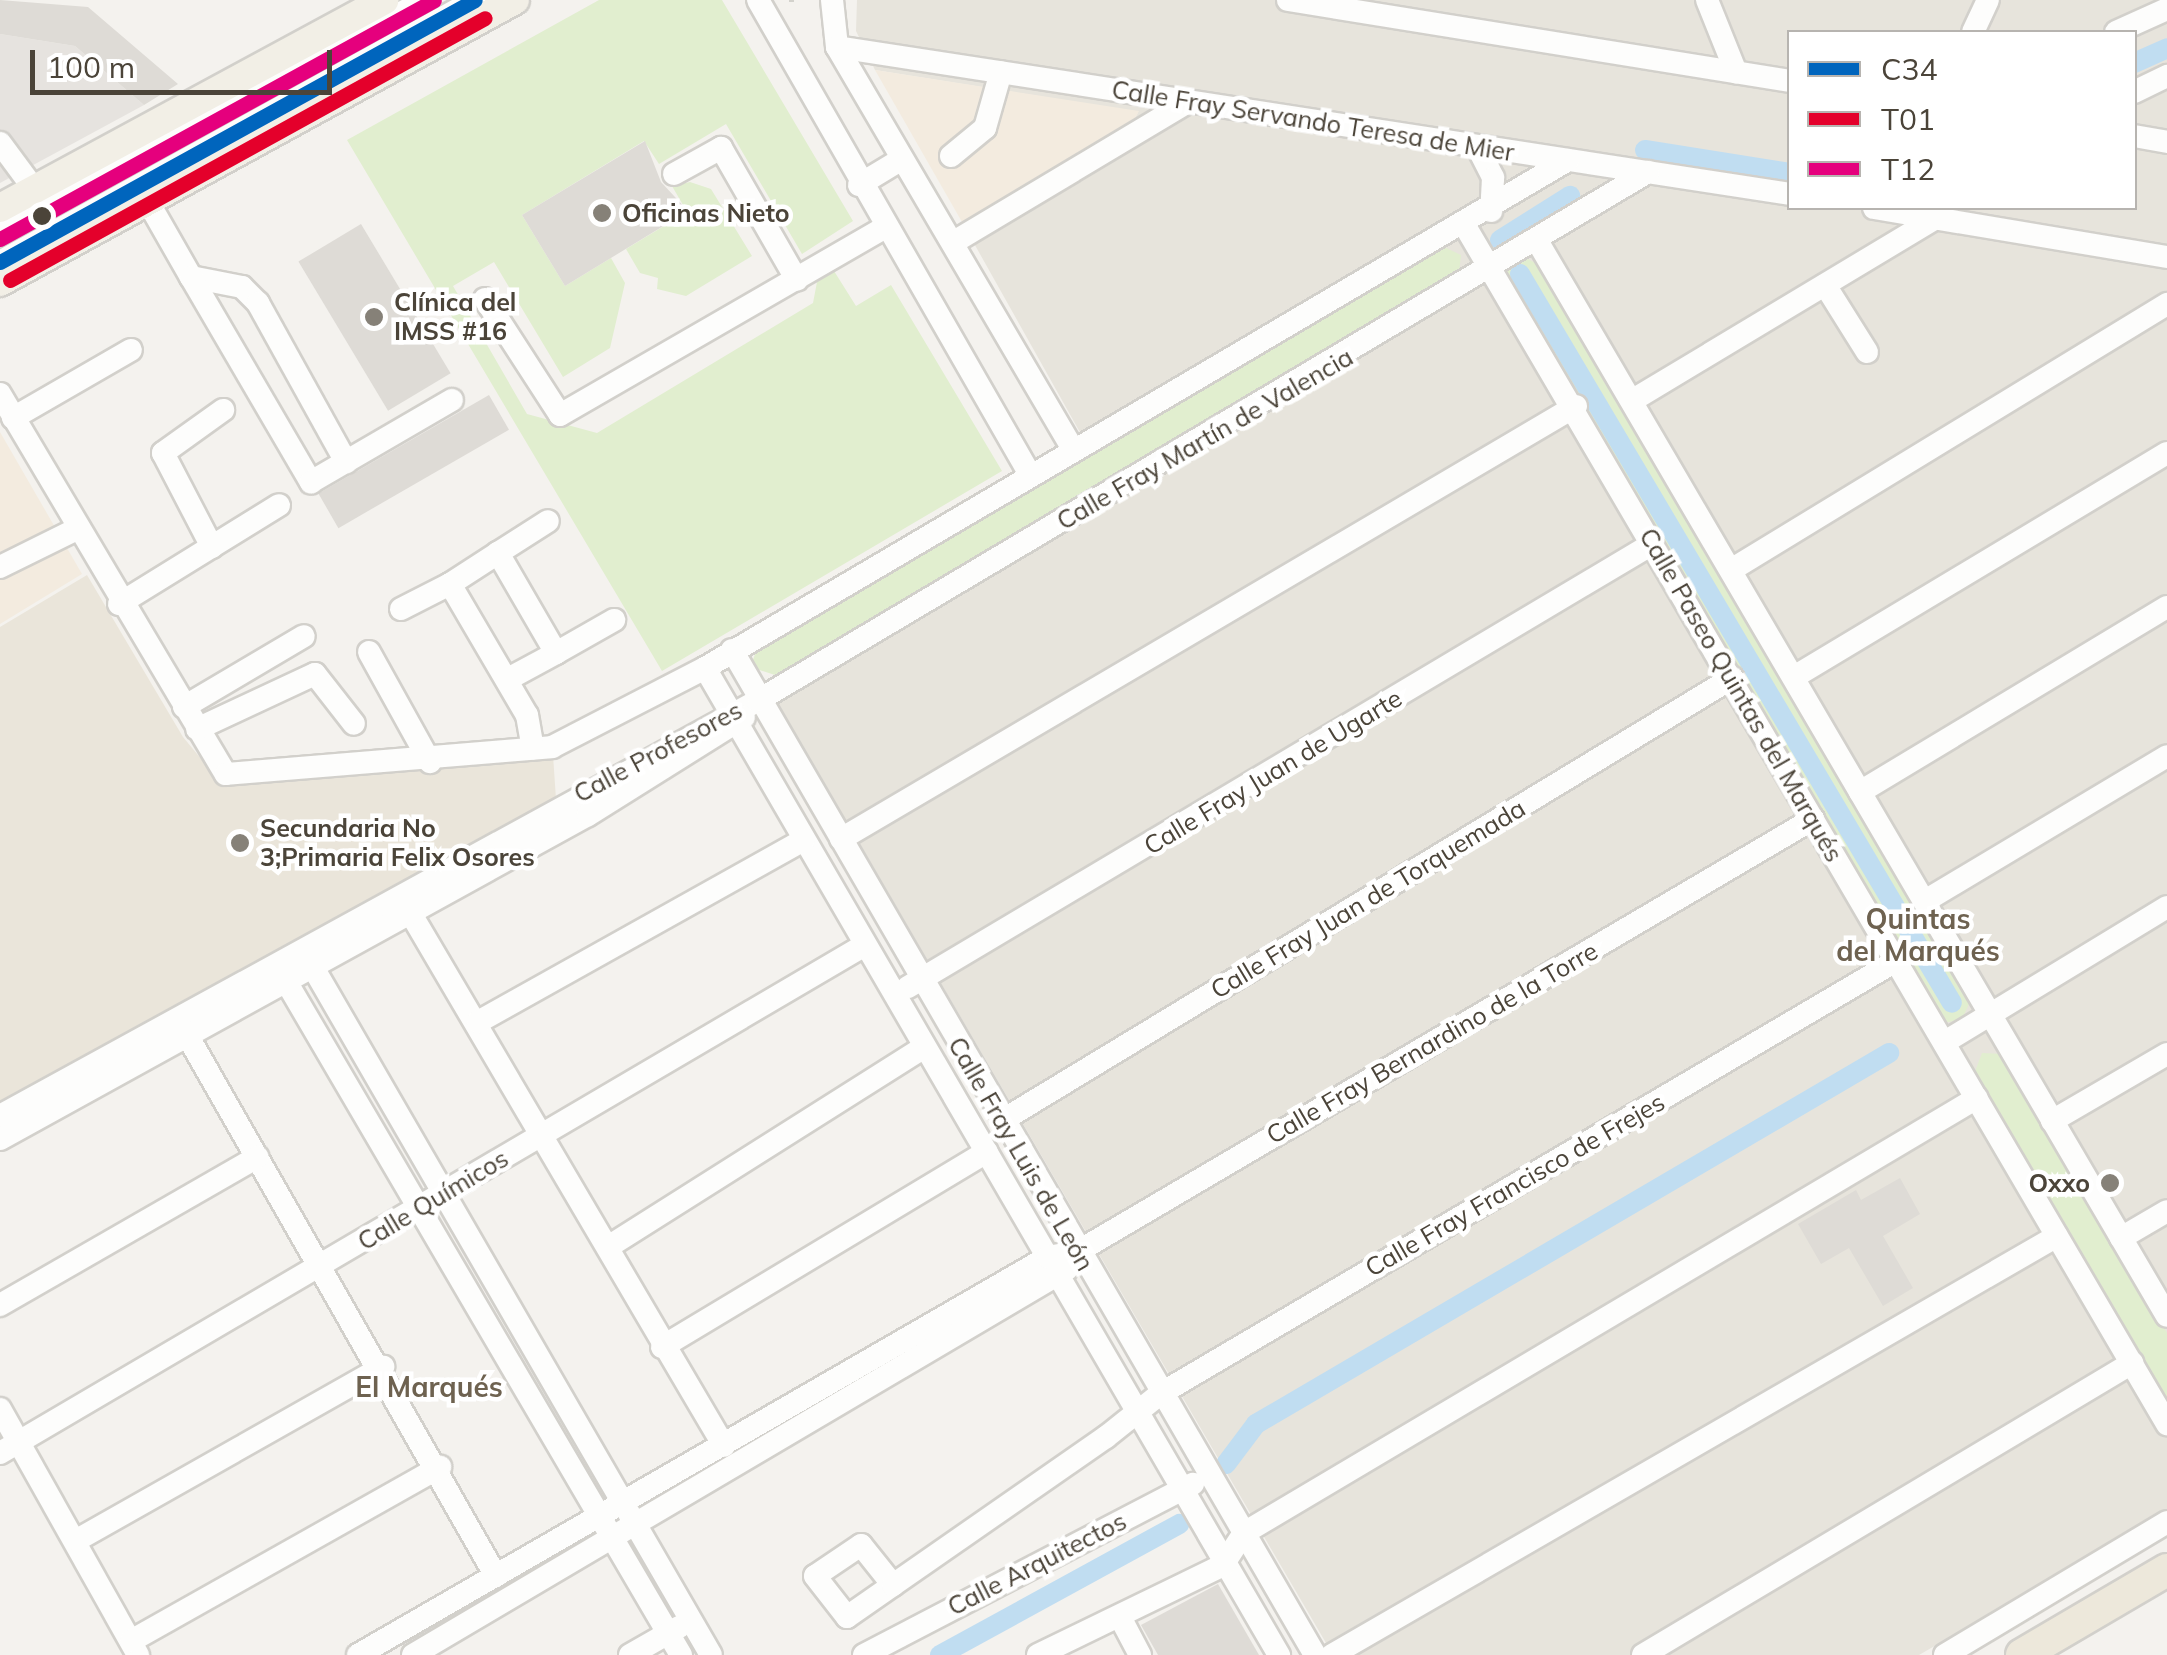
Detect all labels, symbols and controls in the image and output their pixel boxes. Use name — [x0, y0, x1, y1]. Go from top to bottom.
scale bar — [35, 30, 338, 92]
legend — [1787, 30, 2137, 210]
text: 100 m — [47, 48, 135, 86]
text: C34 — [1881, 50, 1938, 88]
street label: Calle Fray Servando Teresa de Mier — [1110, 74, 1516, 168]
text: T01 — [1881, 100, 1935, 138]
text: T12 — [1881, 150, 1935, 188]
place label: Oficinas Nieto — [622, 198, 790, 228]
marker: Oficinas Nieto — [591, 202, 613, 224]
unlabelled marker — [32, 206, 52, 226]
place label: Clínica del IMSS #16 — [394, 288, 516, 347]
marker: Clínica del IMSS #16 — [363, 306, 385, 328]
street label: Calle Fray Martín de Valencia — [1052, 342, 1358, 536]
street label: Calle Paseo Quintas del Marqués — [1633, 523, 1849, 867]
street label: Calle Fray Juan de Ugarte — [1139, 683, 1407, 861]
street label: Calle Profesores — [569, 695, 747, 809]
street label: Calle Fray Juan de Torquemada — [1205, 793, 1531, 1005]
place label: Secundaria No 3;Primaria Felix Osores — [260, 814, 535, 873]
marker: Secundaria No 3;Primaria Felix Osores — [229, 832, 251, 854]
district label: Quintas del Marqués — [1836, 902, 2000, 968]
street label: Calle Fray Bernardino de la Torre — [1261, 936, 1603, 1150]
street label: Calle Fray Luis de León — [942, 1032, 1100, 1276]
street label: Calle Fray Francisco de Frejes — [1360, 1087, 1670, 1283]
street label: Calle Químicos — [352, 1143, 514, 1257]
place label: Oxxo — [2028, 1168, 2090, 1198]
marker: Oxxo — [2099, 1172, 2121, 1194]
district label: El Marqués — [355, 1370, 503, 1404]
street label: Calle Arquitectos — [943, 1506, 1131, 1622]

